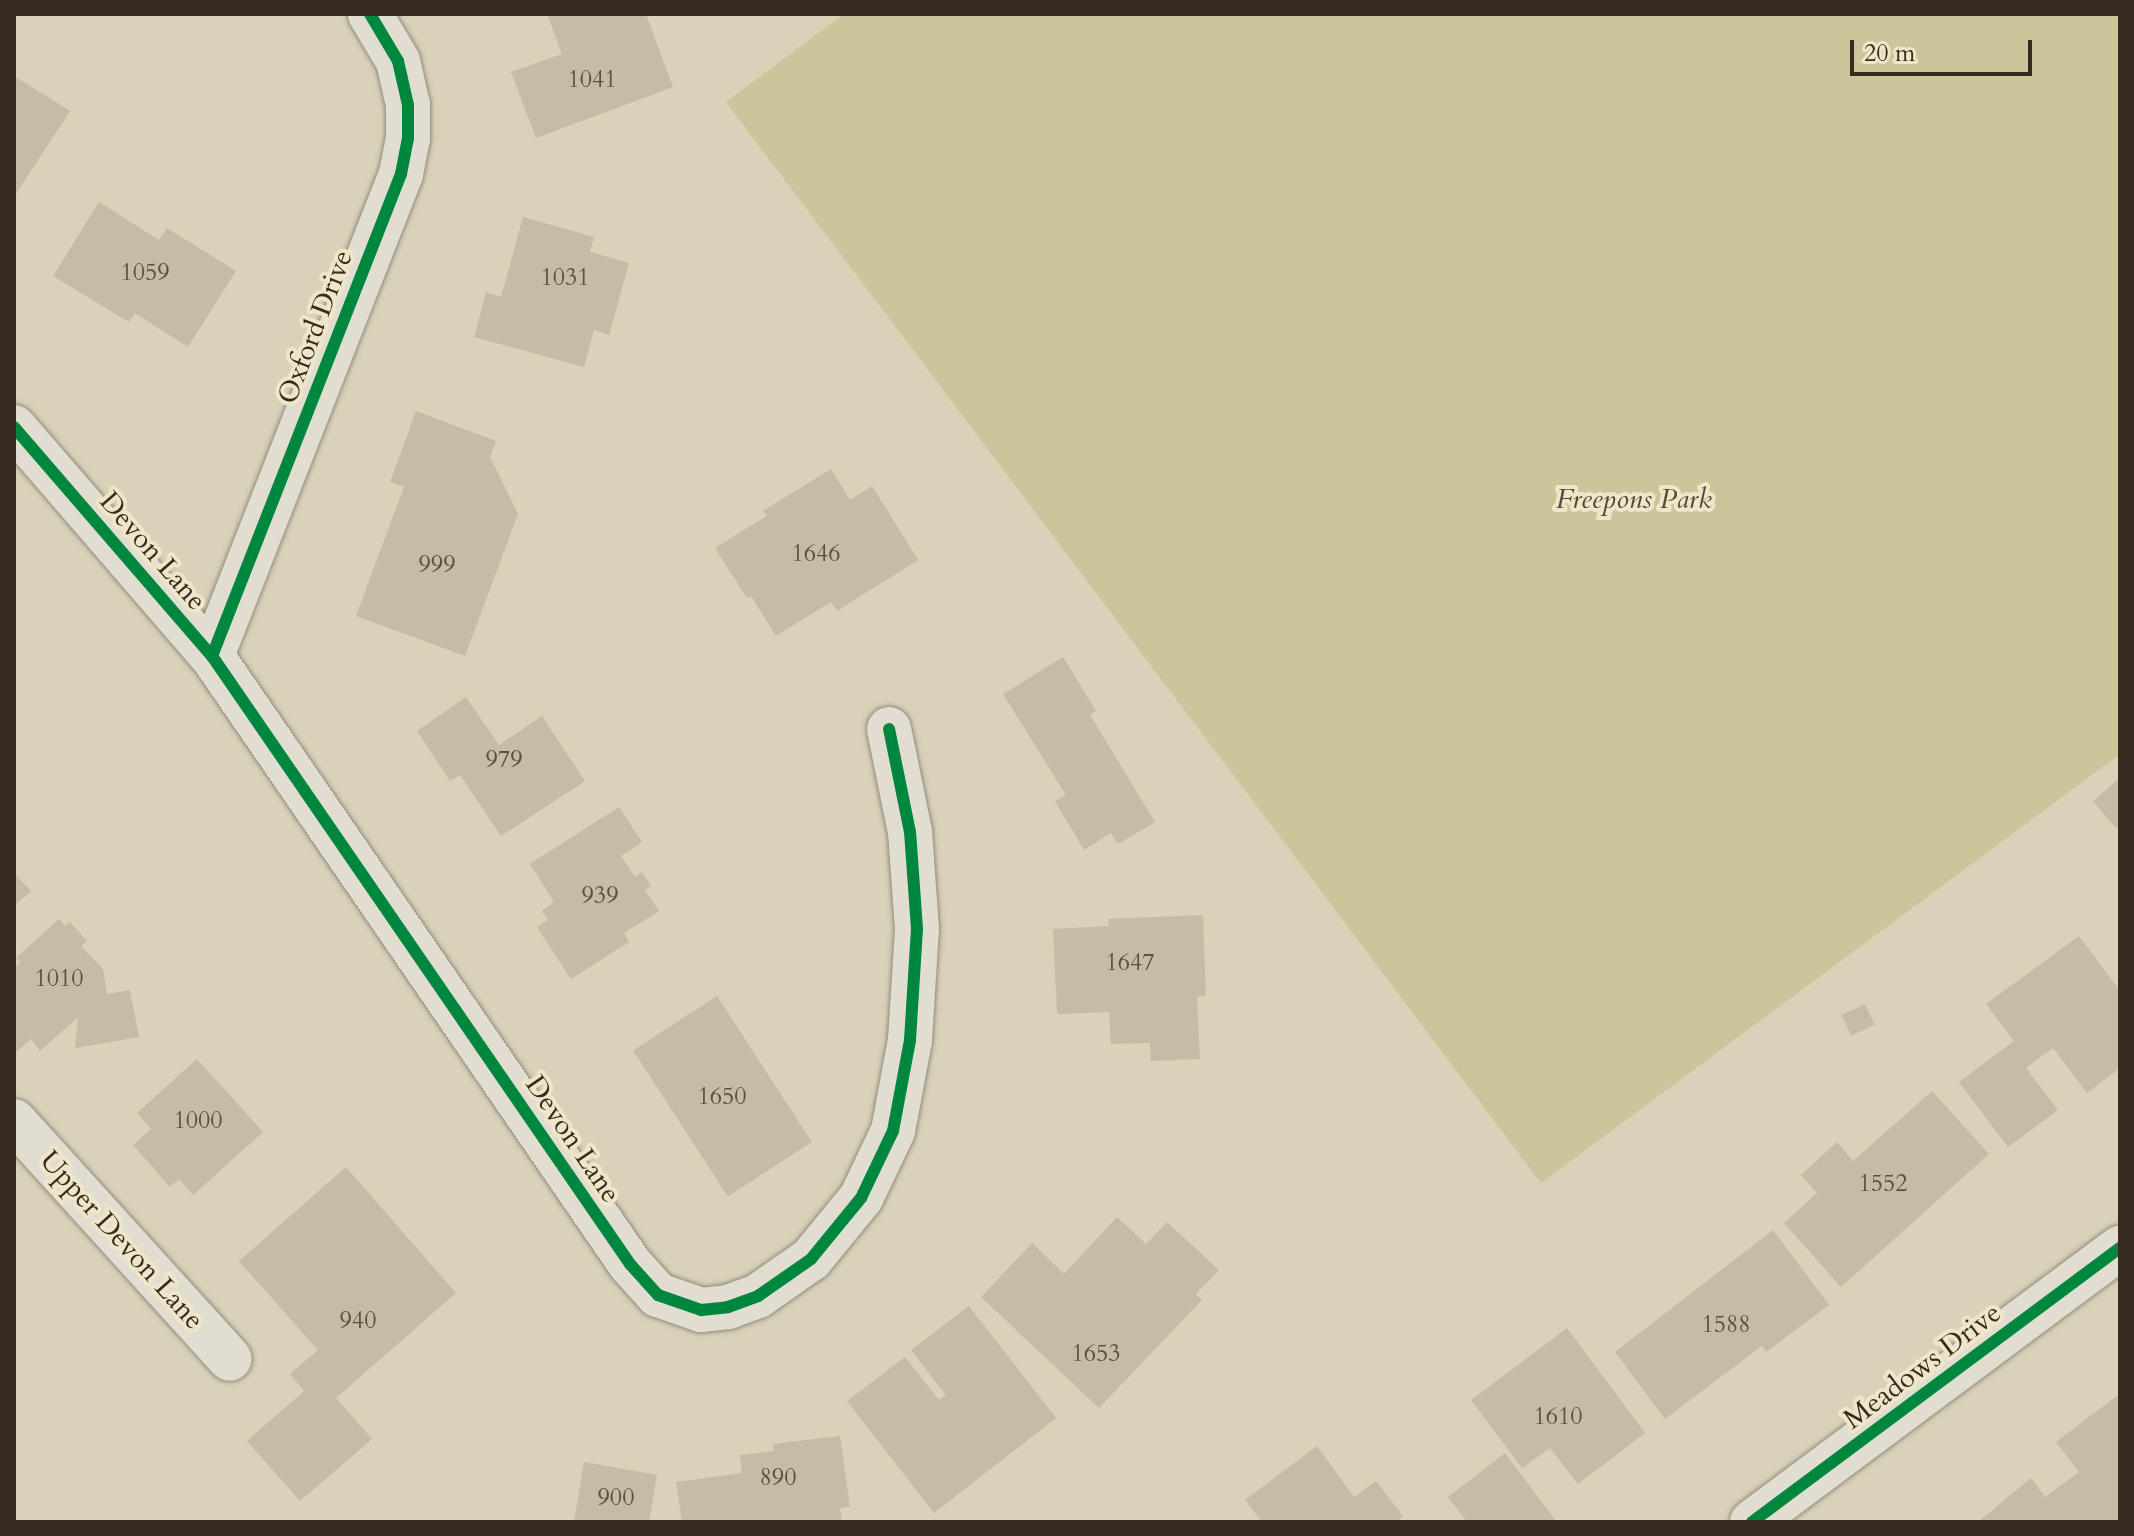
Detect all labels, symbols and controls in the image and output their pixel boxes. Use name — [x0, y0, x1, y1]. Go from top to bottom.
scale bar — [1854, 24, 2036, 74]
text: 20 m — [1864, 37, 1915, 70]
house number: 1041 — [567, 66, 617, 94]
street label: Oxford Drive — [270, 245, 360, 409]
house number: 1059 — [120, 259, 170, 287]
house number: 1031 — [540, 264, 590, 292]
park label: Freepons Park — [1556, 482, 1712, 516]
street label: Devon Lane — [92, 485, 214, 617]
house number: 1646 — [791, 540, 841, 568]
house number: 999 — [419, 551, 455, 579]
house number: 979 — [486, 746, 522, 774]
house number: 939 — [582, 882, 618, 910]
house number: 1647 — [1105, 949, 1155, 977]
house number: 1010 — [34, 965, 84, 993]
street label: Devon Lane — [518, 1069, 628, 1209]
house number: 1650 — [697, 1083, 747, 1111]
house number: 1000 — [173, 1107, 223, 1135]
street label: Upper Devon Lane — [33, 1144, 211, 1336]
house number: 1552 — [1858, 1170, 1908, 1198]
street label: Meadows Drive — [1837, 1296, 2007, 1436]
house number: 940 — [340, 1307, 376, 1335]
house number: 1588 — [1701, 1311, 1751, 1339]
house number: 1653 — [1071, 1340, 1121, 1368]
house number: 1610 — [1533, 1403, 1583, 1431]
house number: 890 — [760, 1464, 796, 1492]
house number: 900 — [598, 1484, 634, 1512]

